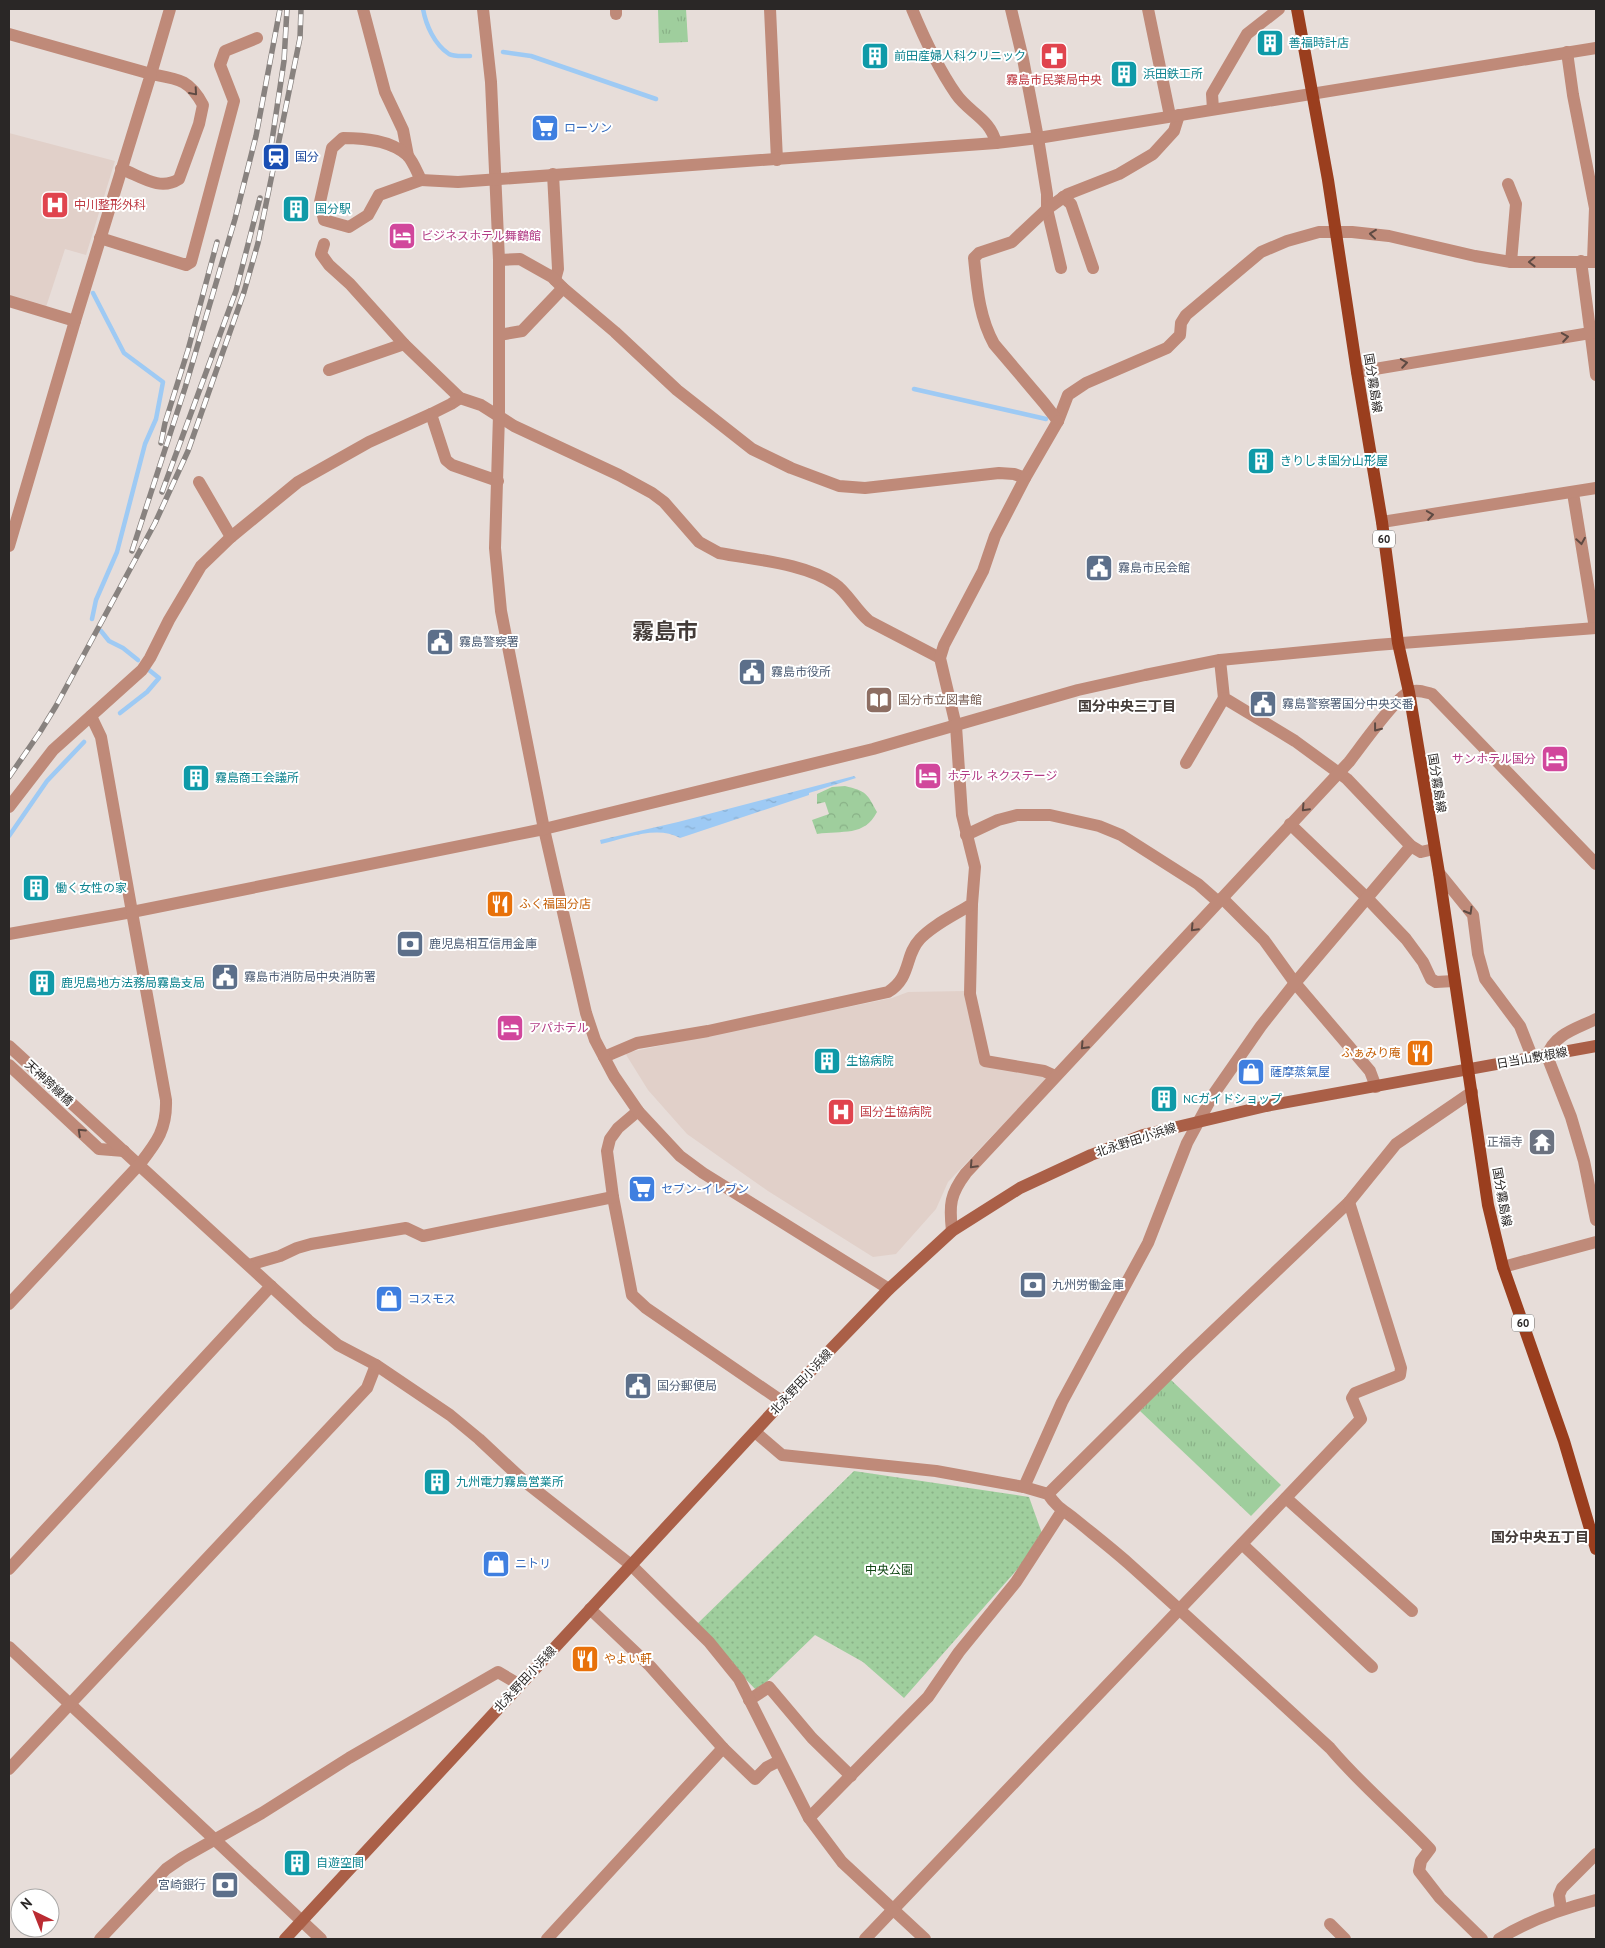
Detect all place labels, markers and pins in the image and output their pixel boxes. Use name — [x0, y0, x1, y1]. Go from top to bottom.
building icon: 善福時計店 — [1255, 28, 1285, 58]
place label: 善福時計店 — [1289, 35, 1349, 50]
building icon: 前田産婦人科クリニック — [860, 41, 890, 71]
pharmacy icon: 霧島市民薬局中央 — [1039, 41, 1069, 71]
place label: 前田産婦人科クリニック — [894, 48, 1026, 63]
building icon: 浜田鉄工所 — [1109, 59, 1139, 89]
place label: 浜田鉄工所 — [1143, 66, 1203, 81]
place label: 霧島市民薬局中央 — [1006, 72, 1102, 87]
supermarket icon: ローソン — [530, 113, 560, 143]
place label: ローソン — [564, 120, 612, 135]
station icon: 国分 — [261, 142, 291, 172]
place label: 国分 — [295, 149, 319, 164]
hospital icon: 中川整形外科 — [40, 190, 70, 220]
building icon: 国分駅 — [281, 194, 311, 224]
place label: 中川整形外科 — [74, 197, 146, 212]
place label: 国分駅 — [315, 201, 351, 216]
hotel icon: ビジネスホテル舞鶴館 — [387, 221, 417, 251]
place label: ビジネスホテル舞鶴館 — [421, 228, 541, 243]
building icon: きりしま国分山形屋 — [1246, 446, 1276, 476]
place label: きりしま国分山形屋 — [1280, 453, 1388, 468]
public building icon: 霧島市民会館 — [1084, 553, 1114, 583]
place label: 霧島市民会館 — [1118, 560, 1190, 575]
public building icon: 霧島警察署 — [425, 627, 455, 657]
place label: 霧島警察署 — [459, 634, 519, 649]
public building icon: 霧島市役所 — [737, 657, 767, 687]
place label: 霧島市役所 — [771, 664, 831, 679]
library icon: 国分市立図書館 — [864, 685, 894, 715]
public building icon: 霧島警察署国分中央交番 — [1248, 689, 1278, 719]
place label: 国分市立図書館 — [898, 692, 982, 707]
place label: 霧島警察署国分中央交番 — [1282, 696, 1414, 711]
hotel icon: サンホテル国分 — [1540, 744, 1570, 774]
place label: サンホテル国分 — [1452, 751, 1536, 766]
hotel icon: ホテル ネクステージ — [913, 761, 943, 791]
building icon: 霧島商工会議所 — [181, 763, 211, 793]
place label: ホテル ネクステージ — [947, 768, 1058, 783]
place label: 霧島商工会議所 — [215, 770, 299, 785]
building icon: 働く女性の家 — [21, 873, 51, 903]
place label: 働く女性の家 — [55, 880, 127, 895]
restaurant icon: ふく福国分店 — [485, 889, 515, 919]
place label: ふく福国分店 — [519, 896, 591, 911]
bank icon: 鹿児島相互信用金庫 — [395, 929, 425, 959]
place label: 鹿児島相互信用金庫 — [429, 936, 537, 951]
public building icon: 霧島市消防局中央消防署 — [210, 962, 240, 992]
building icon: 鹿児島地方法務局霧島支局 — [27, 968, 57, 998]
place label: 霧島市消防局中央消防署 — [244, 969, 376, 984]
place label: 鹿児島地方法務局霧島支局 — [61, 975, 205, 990]
hotel icon: アパホテル — [495, 1013, 525, 1043]
place label: アパホテル — [529, 1020, 589, 1035]
restaurant icon: ふぁみり庵 — [1405, 1038, 1435, 1068]
place label: ふぁみり庵 — [1341, 1045, 1401, 1060]
building icon: 生協病院 — [812, 1046, 842, 1076]
place label: 生協病院 — [846, 1053, 894, 1068]
shop icon: 薩摩蒸氣屋 — [1236, 1057, 1266, 1087]
place label: 薩摩蒸氣屋 — [1270, 1064, 1330, 1079]
building icon: NCガイドショップ — [1149, 1084, 1179, 1114]
place label: NCガイドショップ — [1183, 1091, 1282, 1106]
hospital icon: 国分生協病院 — [826, 1097, 856, 1127]
place label: 国分生協病院 — [860, 1104, 932, 1119]
temple icon: 正福寺 — [1527, 1127, 1557, 1157]
place label: 正福寺 — [1487, 1134, 1523, 1149]
supermarket icon: セブン-イレブン — [627, 1174, 657, 1204]
place label: セブン-イレブン — [661, 1181, 749, 1196]
bank icon: 九州労働金庫 — [1018, 1270, 1048, 1300]
place label: 九州労働金庫 — [1052, 1277, 1124, 1292]
shop icon: コスモス — [374, 1284, 404, 1314]
place label: コスモス — [408, 1291, 456, 1306]
public building icon: 国分郵便局 — [623, 1371, 653, 1401]
place label: 国分郵便局 — [657, 1378, 717, 1393]
building icon: 九州電力霧島営業所 — [422, 1467, 452, 1497]
place label: 九州電力霧島営業所 — [456, 1474, 564, 1489]
shop icon: ニトリ — [481, 1549, 511, 1579]
place label: ニトリ — [515, 1556, 551, 1571]
restaurant icon: やよい軒 — [570, 1644, 600, 1674]
place label: やよい軒 — [604, 1651, 652, 1666]
building icon: 自遊空間 — [282, 1848, 312, 1878]
place label: 自遊空間 — [316, 1855, 364, 1870]
bank icon: 宮崎銀行 — [210, 1870, 240, 1900]
place label: 宮崎銀行 — [158, 1877, 206, 1892]

